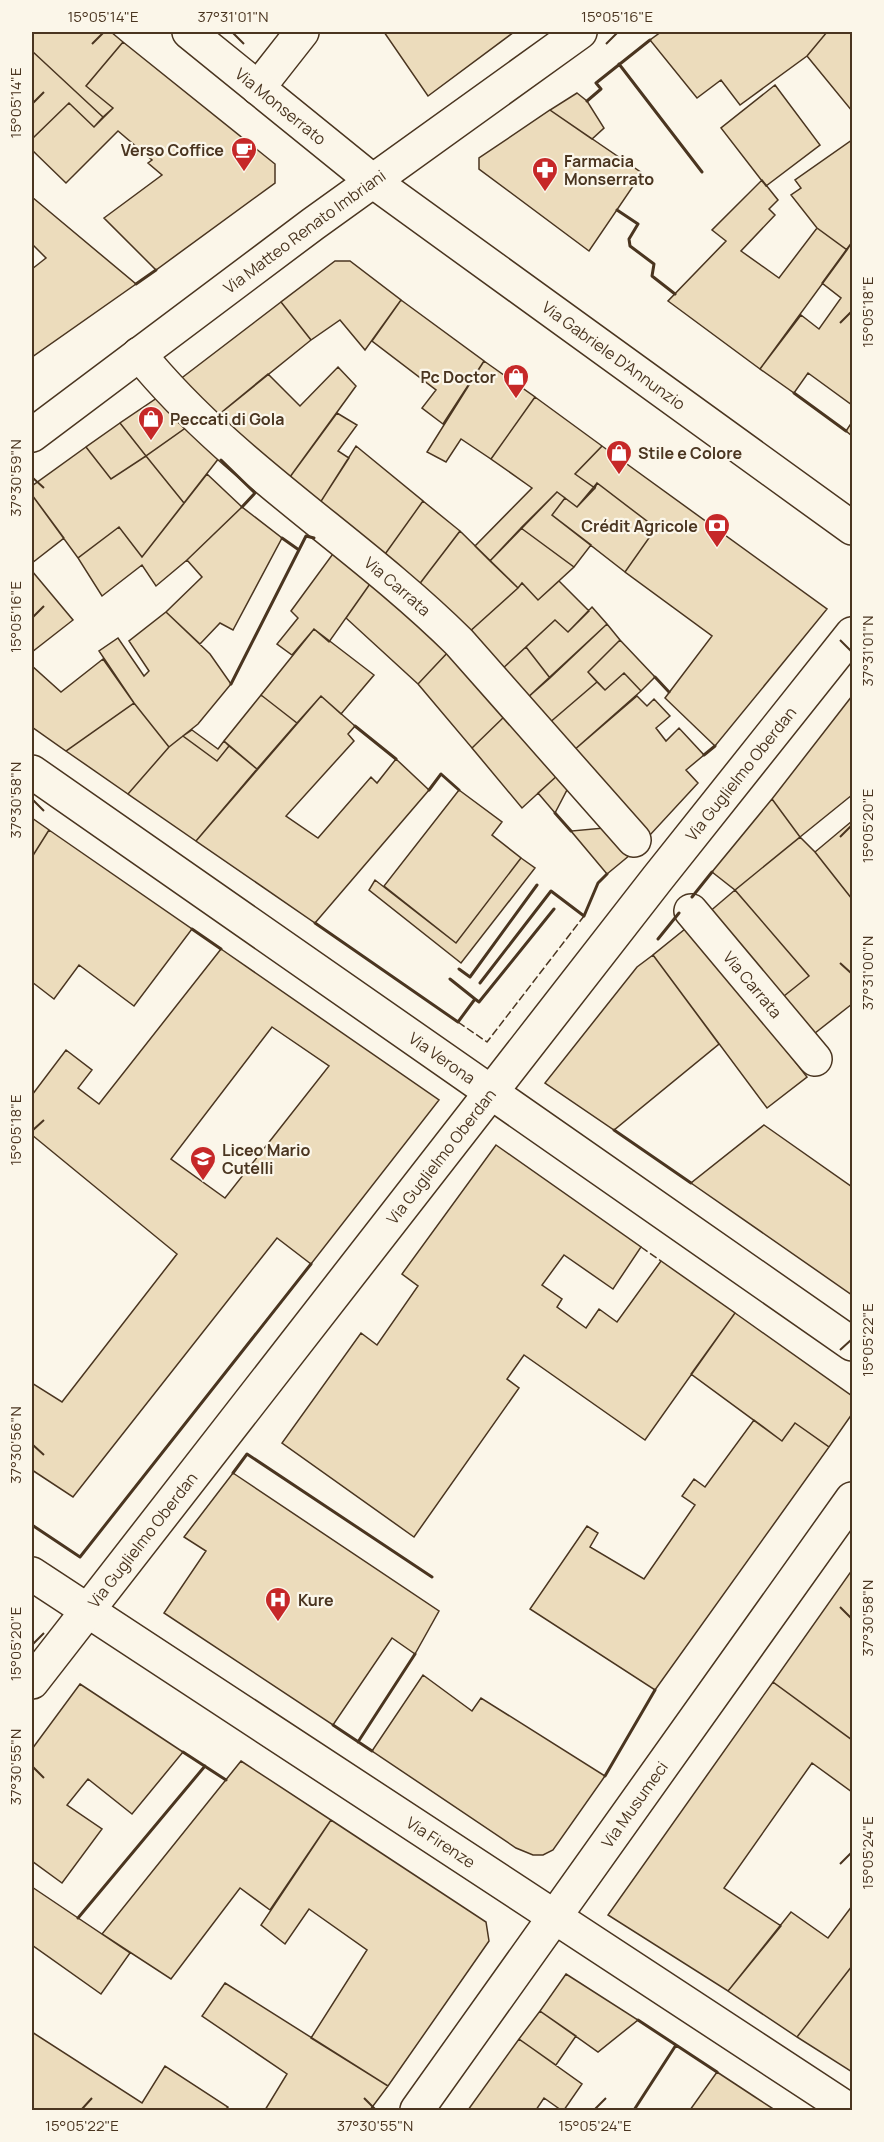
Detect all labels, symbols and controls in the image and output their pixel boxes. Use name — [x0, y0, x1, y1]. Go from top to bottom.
text: 15°05'14"E — [68, 6, 138, 27]
text: 37°31'01"N — [197, 6, 269, 27]
text: 15°05'16"E — [581, 6, 653, 27]
street label: Via Monserrato — [231, 63, 331, 150]
text: 15°05'14"E — [5, 68, 26, 138]
cafe icon: Verso Coffice — [229, 135, 259, 173]
place label: Verso Coffice — [121, 139, 224, 161]
place label: Farmacia Monserrato — [564, 150, 654, 190]
pharmacy icon: Farmacia Monserrato — [530, 155, 560, 193]
street label: Via Matteo Renato Imbriani — [219, 164, 390, 299]
text: 15°05'18"E — [857, 276, 878, 348]
street label: Via Gabriele D'Annunzio — [537, 296, 690, 415]
shop icon: Pc Doctor — [501, 362, 531, 400]
place label: Pc Doctor — [420, 366, 496, 388]
shop icon: Peccati di Gola — [136, 404, 166, 442]
place label: Peccati di Gola — [170, 408, 284, 430]
shop icon: Stile e Colore — [604, 438, 634, 476]
text: 37°30'59"N — [5, 439, 26, 517]
place label: Stile e Colore — [638, 442, 742, 464]
bank icon: Crédit Agricole — [702, 511, 732, 549]
place label: Crédit Agricole — [581, 515, 698, 537]
street label: Via Carrata — [360, 552, 435, 621]
text: 15°05'16"E — [5, 581, 26, 653]
text: 37°31'01"N — [857, 615, 878, 687]
street label: Via Guglielmo Oberdan — [680, 702, 801, 846]
text: 37°30'58"N — [5, 762, 26, 838]
text: 15°05'20"E — [857, 789, 878, 863]
text: 37°31'00"N — [857, 936, 878, 1010]
street label: Via Carrata — [718, 946, 787, 1023]
street label: Via Verona — [404, 1027, 480, 1089]
street label: Via Guglielmo Oberdan — [381, 1084, 501, 1229]
text: 15°05'18"E — [5, 1094, 26, 1166]
place label: Liceo Mario Cutelli — [222, 1139, 310, 1179]
school or university icon: Liceo Mario Cutelli — [188, 1144, 218, 1182]
text: 15°05'22"E — [857, 1303, 878, 1377]
text: 37°30'56"N — [5, 1406, 26, 1484]
street label: Via Guglielmo Oberdan — [83, 1468, 202, 1612]
text: 37°30'58"N — [857, 1580, 878, 1656]
hospital icon: Kure — [263, 1585, 293, 1623]
place label: Kure — [298, 1589, 334, 1611]
text: 15°05'20"E — [5, 1607, 26, 1681]
text: 37°30'55"N — [5, 1729, 26, 1805]
street label: Via Musumeci — [596, 1757, 673, 1852]
street label: Via Firenze — [402, 1812, 480, 1873]
text: 15°05'24"E — [857, 1816, 878, 1890]
text: 15°05'22"E — [45, 2115, 119, 2136]
text: 37°30'55"N — [337, 2115, 413, 2136]
text: 15°05'24"E — [558, 2115, 632, 2136]

